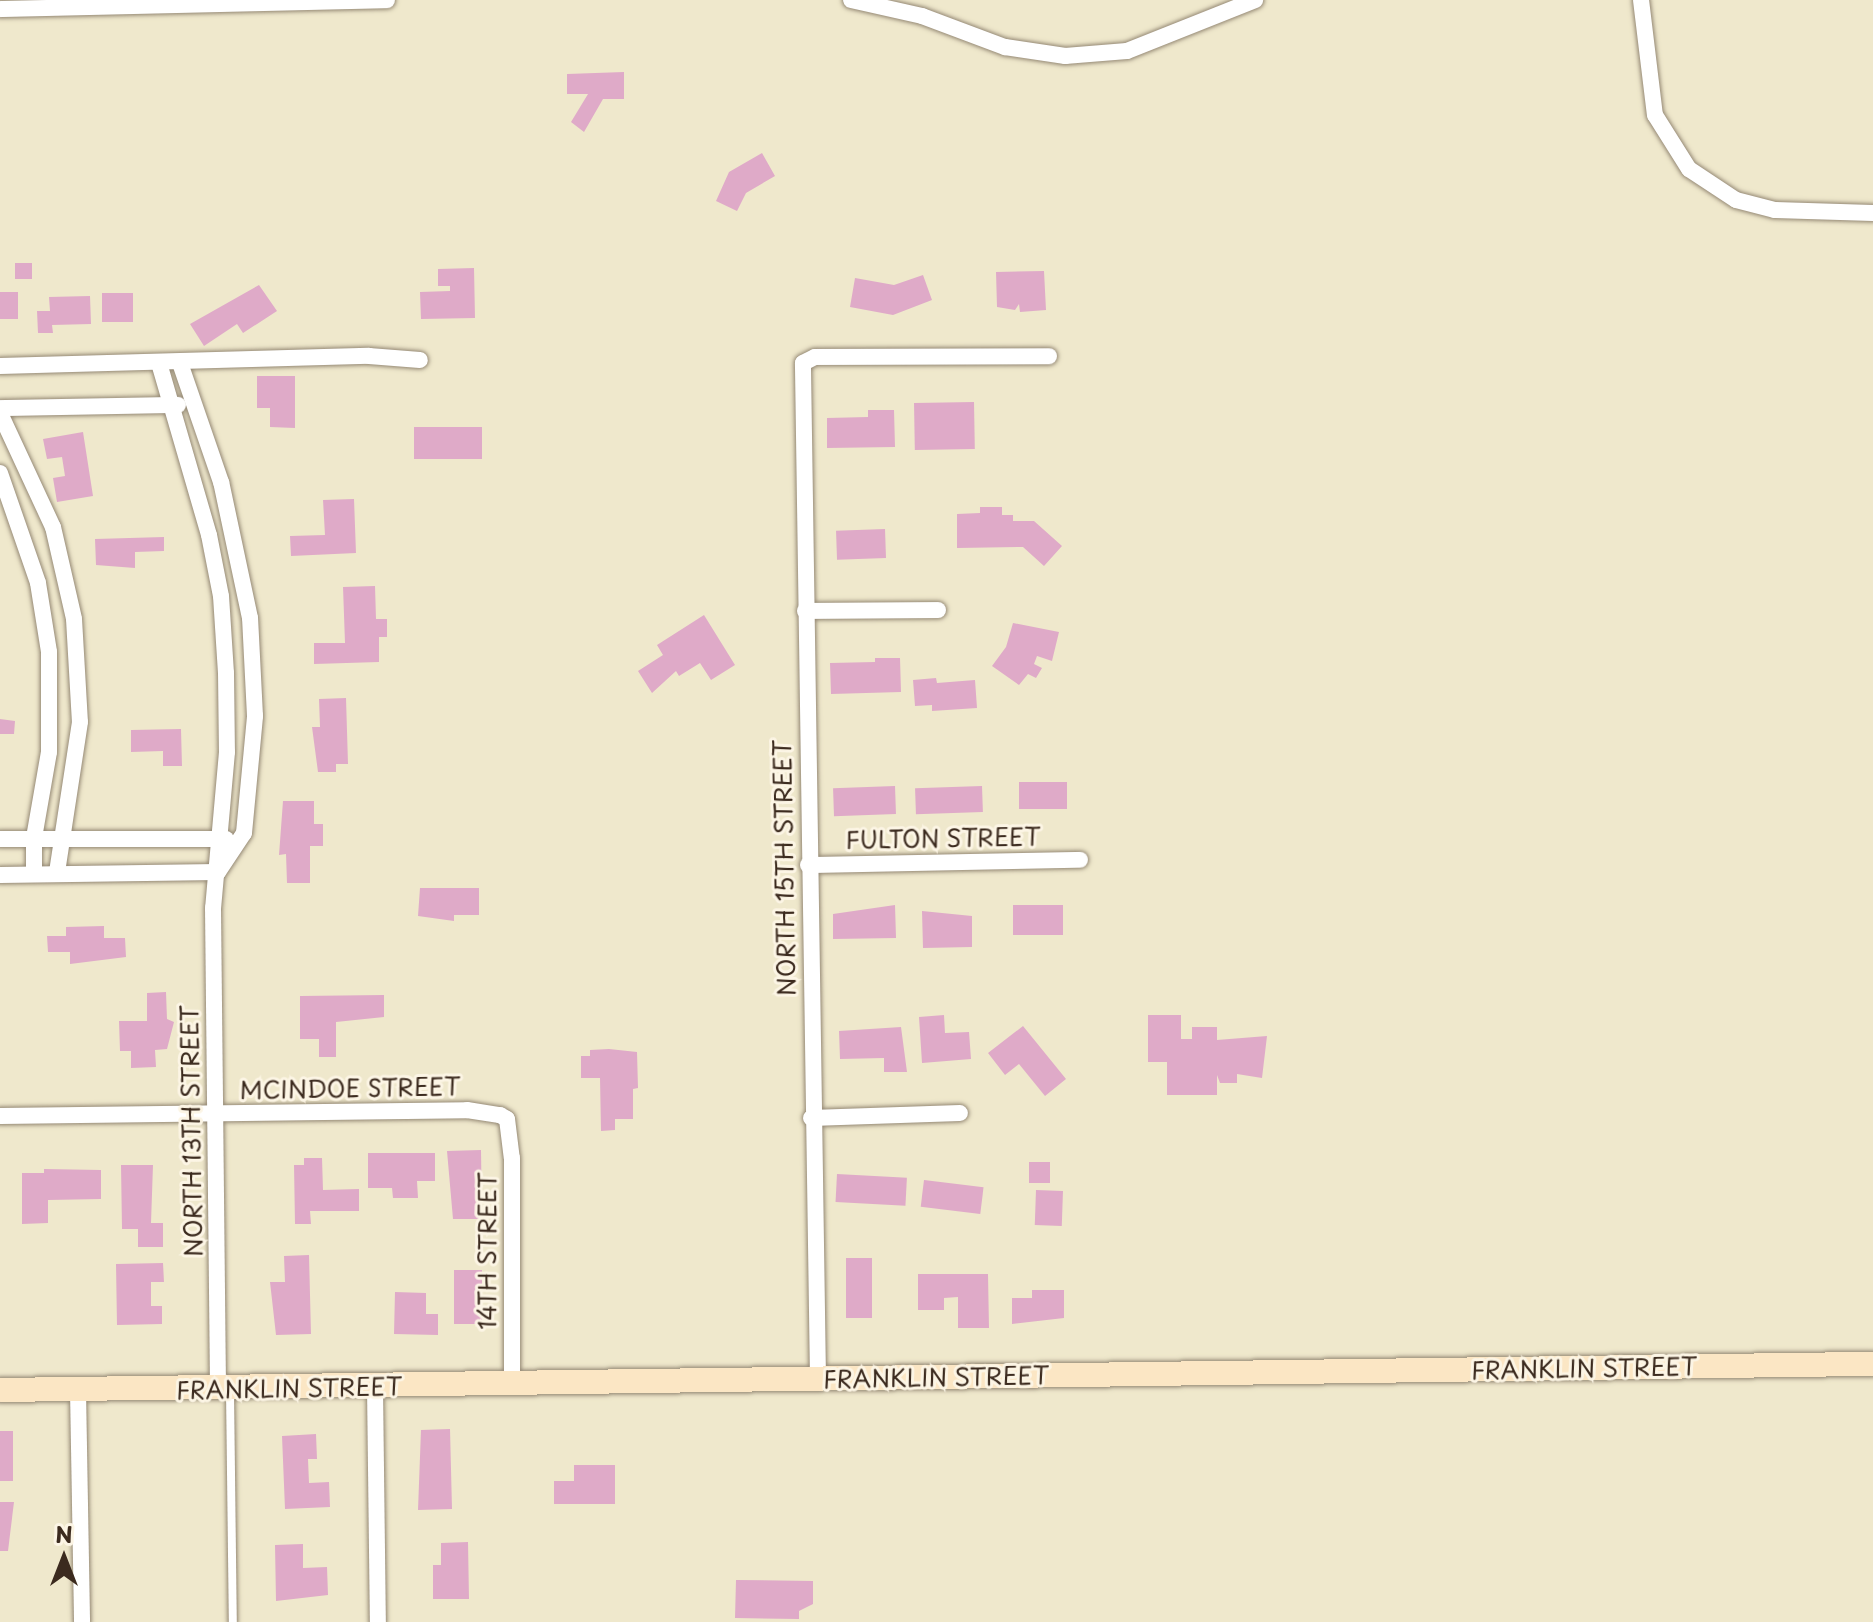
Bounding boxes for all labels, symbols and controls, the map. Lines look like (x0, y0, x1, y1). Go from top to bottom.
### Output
street label: NORTH 15TH STREET (767, 738, 801, 998)
street label: FULTON STREET (843, 822, 1043, 854)
street label: NORTH 13TH STREET (174, 1002, 208, 1260)
street label: MCINDOE STREET (238, 1072, 462, 1104)
street label: 14TH STREET (473, 1170, 501, 1332)
street label: FRANKLIN STREET (1471, 1352, 1697, 1384)
street label: FRANKLIN STREET (823, 1361, 1049, 1393)
street label: FRANKLIN STREET (176, 1372, 402, 1404)
text: N (55, 1517, 73, 1550)
north arrow (24, 1518, 104, 1598)

